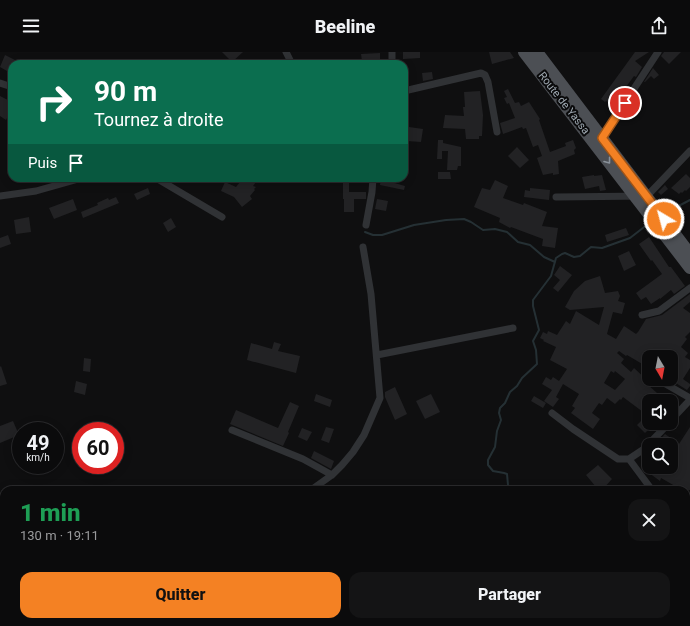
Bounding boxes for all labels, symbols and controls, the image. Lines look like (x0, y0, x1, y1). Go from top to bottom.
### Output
icon: menu (20, 15, 42, 37)
icon: share (648, 15, 670, 37)
text: Beeline (315, 16, 375, 37)
street label: Route de Yassa (536, 69, 592, 137)
text: 90 m (94, 75, 157, 108)
icon: right (28, 76, 80, 128)
pin (608, 86, 642, 120)
icon: arrive (614, 92, 636, 114)
text: Tournez à droite (94, 109, 223, 130)
icon: arrive (65, 152, 87, 174)
text: Puis (28, 154, 57, 172)
one-way arrow (603, 156, 610, 163)
position arrow (643, 198, 685, 240)
north arrow (642, 350, 678, 386)
map controls (642, 350, 678, 474)
button: sound (642, 394, 678, 430)
speed limit sign: 60 (72, 422, 124, 474)
text: 49 (27, 431, 49, 455)
button: search (642, 438, 678, 474)
text: km/h (26, 452, 50, 463)
text: 1 min (20, 499, 81, 527)
button: close (628, 499, 670, 541)
text: 130 m · 19:11 (20, 528, 99, 543)
button: Quitter (20, 572, 341, 618)
button: Partager (349, 572, 670, 618)

